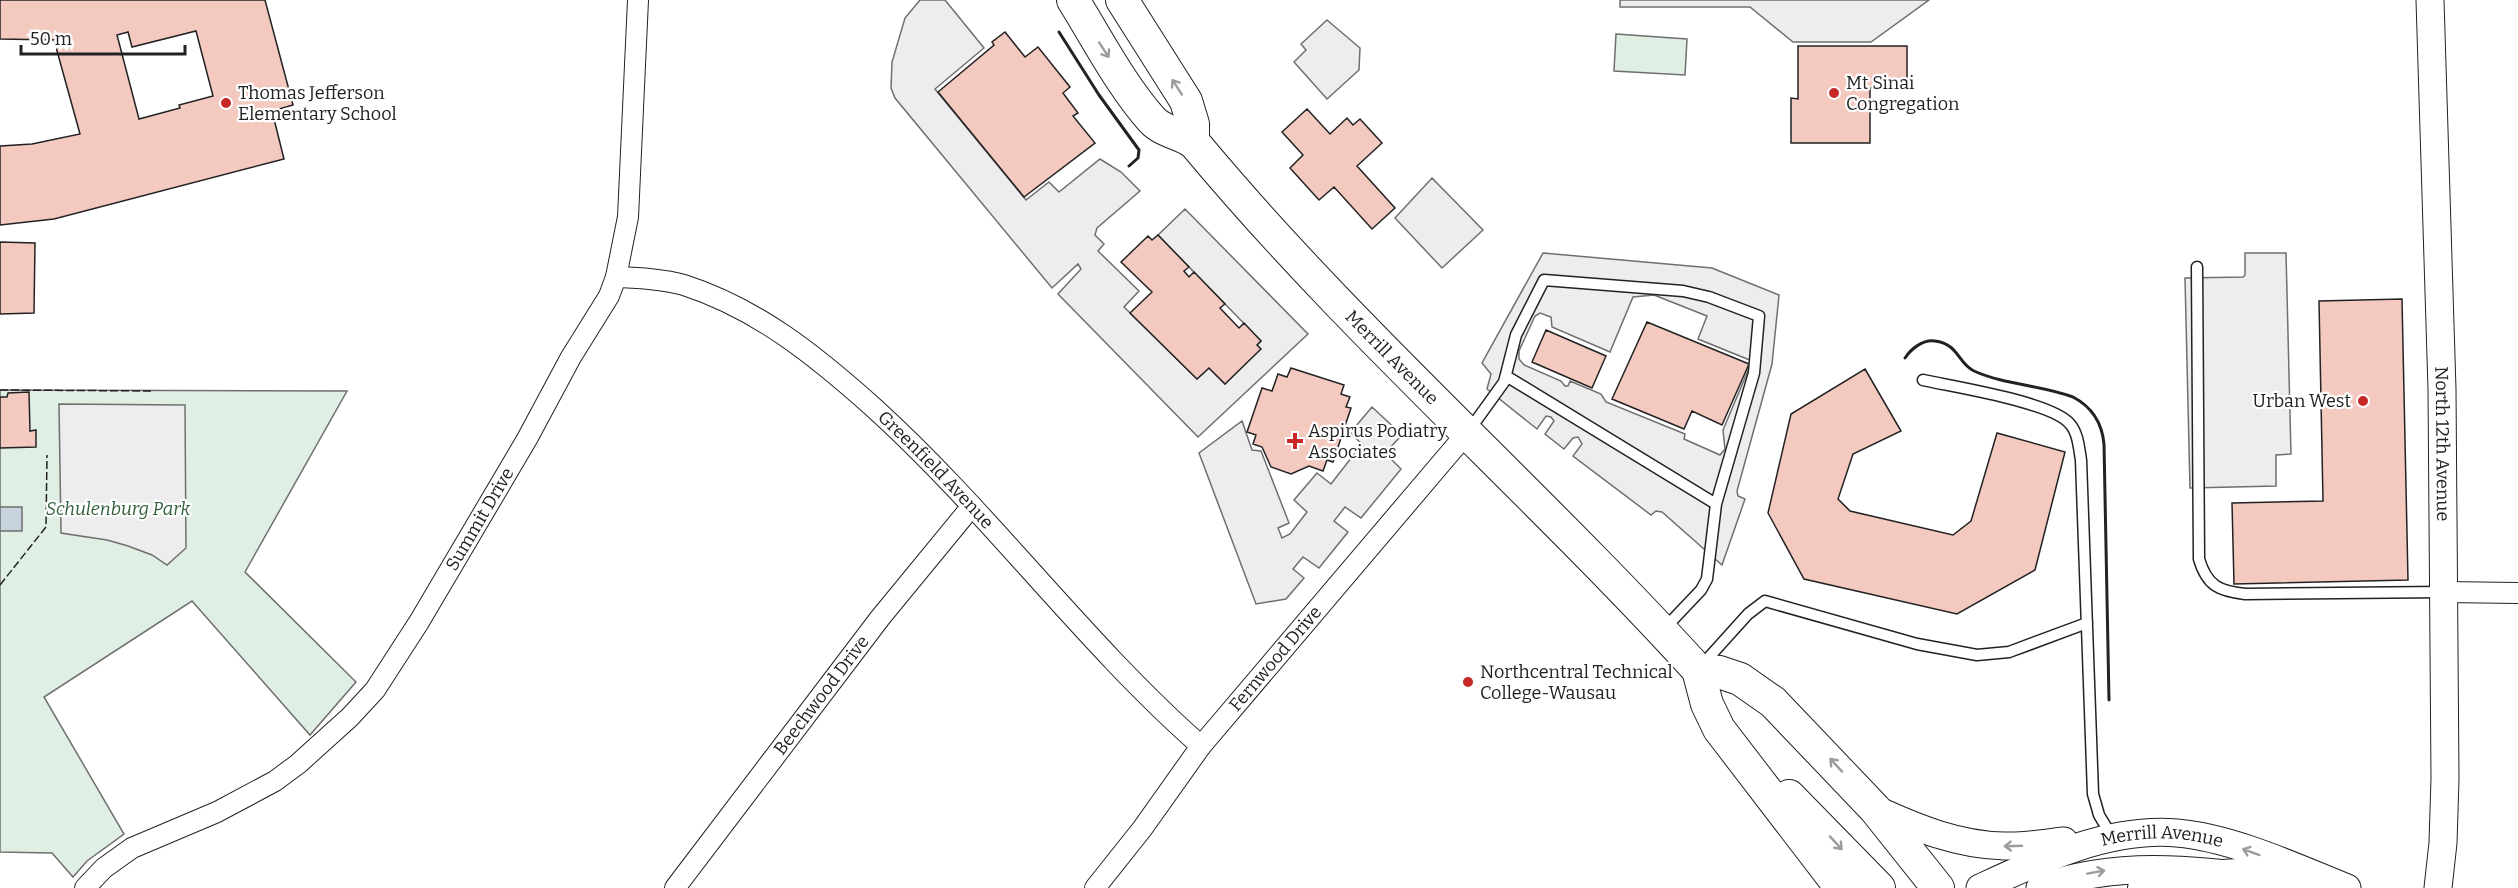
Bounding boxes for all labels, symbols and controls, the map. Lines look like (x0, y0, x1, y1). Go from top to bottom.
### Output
scale bar (21, 18, 184, 56)
text: 50 m (30, 28, 72, 50)
one-way arrow (1098, 41, 1110, 58)
place label: Mt Sinai Congregation (1846, 72, 1960, 115)
one-way arrow (1171, 78, 1184, 95)
place label: Thomas Jefferson Elementary School (238, 82, 397, 125)
marker: Mt Sinai Congregation (1827, 86, 1841, 100)
marker: Thomas Jefferson Elementary School (219, 96, 233, 110)
street label: Merrill Avenue (1341, 306, 1443, 409)
street label: North 12th Avenue (2430, 366, 2454, 521)
place label: Urban West (2253, 390, 2351, 412)
marker: Urban West (2356, 394, 2370, 408)
street label: Greenfield Avenue (873, 406, 998, 533)
place label: Aspirus Podiatry Associates (1308, 420, 1448, 463)
marker: Aspirus Podiatry Associates (1286, 432, 1304, 450)
street label: Summit Drive (441, 464, 519, 575)
park label: Schulenburg Park (46, 498, 190, 520)
street label: Fernwood Drive (1224, 601, 1326, 716)
street label: Beechwood Drive (769, 631, 874, 759)
place label: Northcentral Technical College-Wausau (1480, 661, 1673, 704)
marker: Northcentral Technical College-Wausau (1461, 675, 1475, 689)
one-way arrow (1829, 758, 1843, 773)
street label: Merrill Avenue (2098, 821, 2226, 852)
one-way arrow (1829, 835, 1843, 850)
one-way arrow (2004, 840, 2024, 852)
one-way arrow (2242, 845, 2261, 856)
one-way arrow (2086, 867, 2105, 878)

